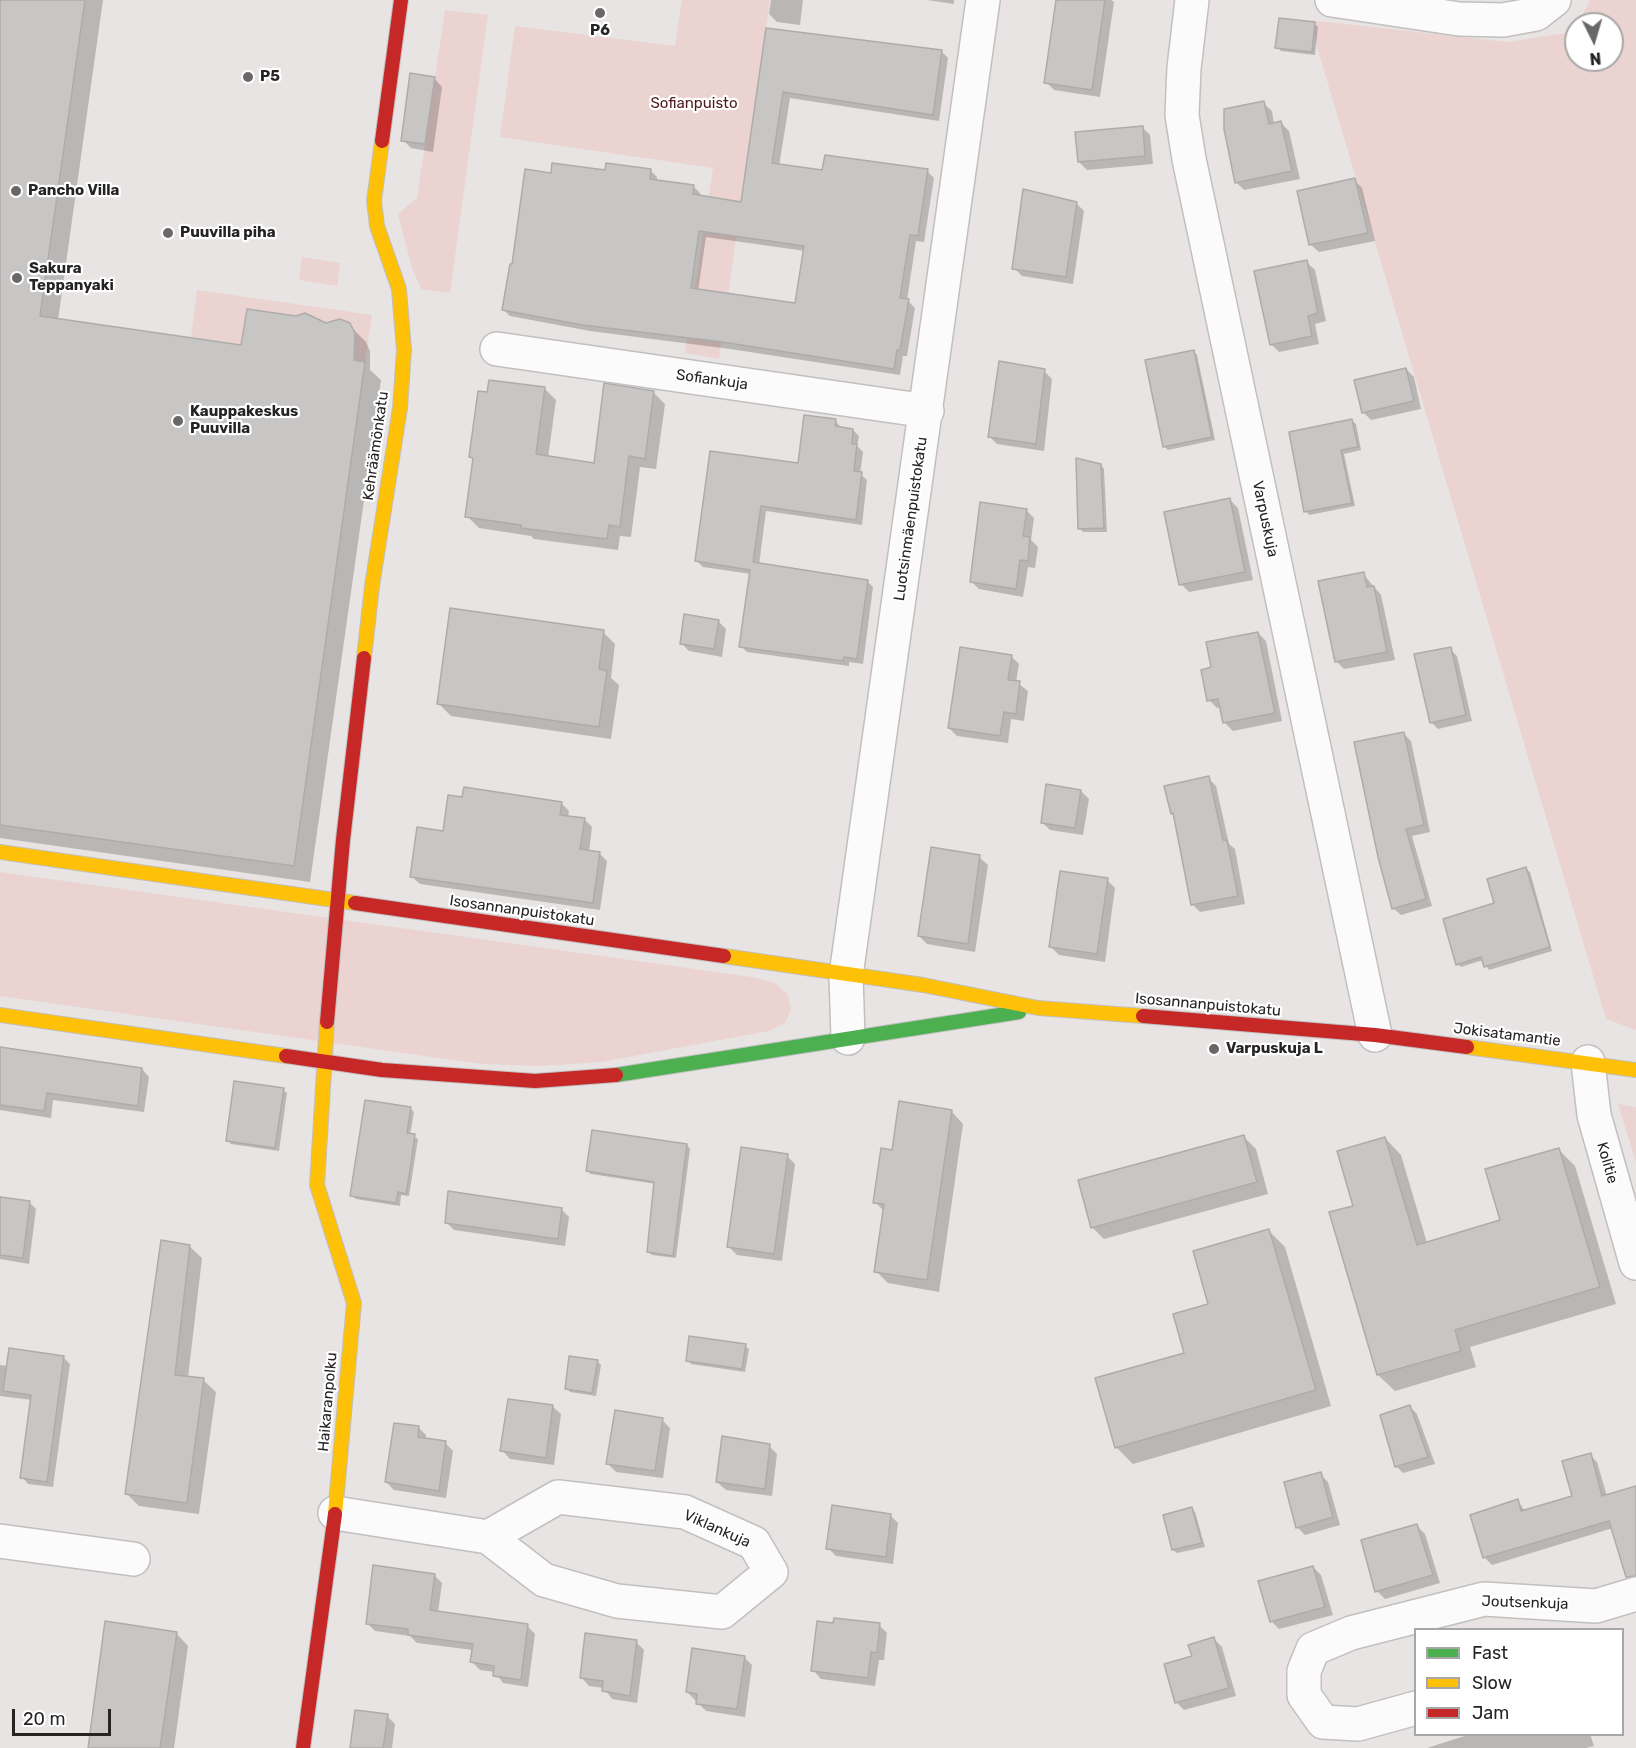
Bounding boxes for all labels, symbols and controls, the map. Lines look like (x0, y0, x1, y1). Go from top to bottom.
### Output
marker: P6 (593, 6, 607, 20)
north arrow (1564, 12, 1624, 72)
place label: P6 (590, 22, 610, 40)
text: N (1589, 48, 1602, 68)
place label: P5 (260, 68, 280, 86)
marker: P5 (241, 70, 255, 84)
park label: Sofianpuisto (650, 95, 738, 113)
place label: Pancho Villa (28, 182, 119, 200)
marker: Pancho Villa (9, 184, 23, 198)
place label: Puuvilla piha (180, 224, 276, 242)
marker: Puuvilla piha (161, 226, 175, 240)
place label: Sakura Teppanyaki (29, 260, 114, 295)
marker: Sakura Teppanyaki (10, 271, 24, 285)
street label: Sofiankuja (675, 366, 749, 394)
street label: Kehräämönkatu (359, 390, 393, 502)
place label: Kauppakeskus Puuvilla (190, 403, 298, 438)
marker: Kauppakeskus Puuvilla (171, 414, 185, 428)
street label: Luotsinmäenpuistokatu (891, 436, 931, 602)
street label: Varpuskuja (1248, 479, 1282, 559)
street label: Isosannanpuistokatu (448, 892, 596, 930)
street label: Isosannanpuistokatu (1134, 990, 1282, 1020)
street label: Jokisatamantie (1452, 1019, 1562, 1051)
place label: Varpuskuja L (1226, 1040, 1323, 1058)
marker: Varpuskuja L (1207, 1042, 1221, 1056)
street label: Kolitie (1593, 1140, 1621, 1186)
street label: Haikaranpolku (315, 1352, 341, 1452)
street label: Viklankuja (681, 1506, 753, 1552)
street label: Joutsenkuja (1481, 1592, 1569, 1614)
legend (1414, 1628, 1624, 1736)
text: Fast (1472, 1642, 1508, 1664)
text: Slow (1472, 1672, 1512, 1694)
scale bar (15, 1697, 114, 1735)
text: Jam (1472, 1702, 1509, 1724)
text: 20 m (23, 1708, 65, 1730)

